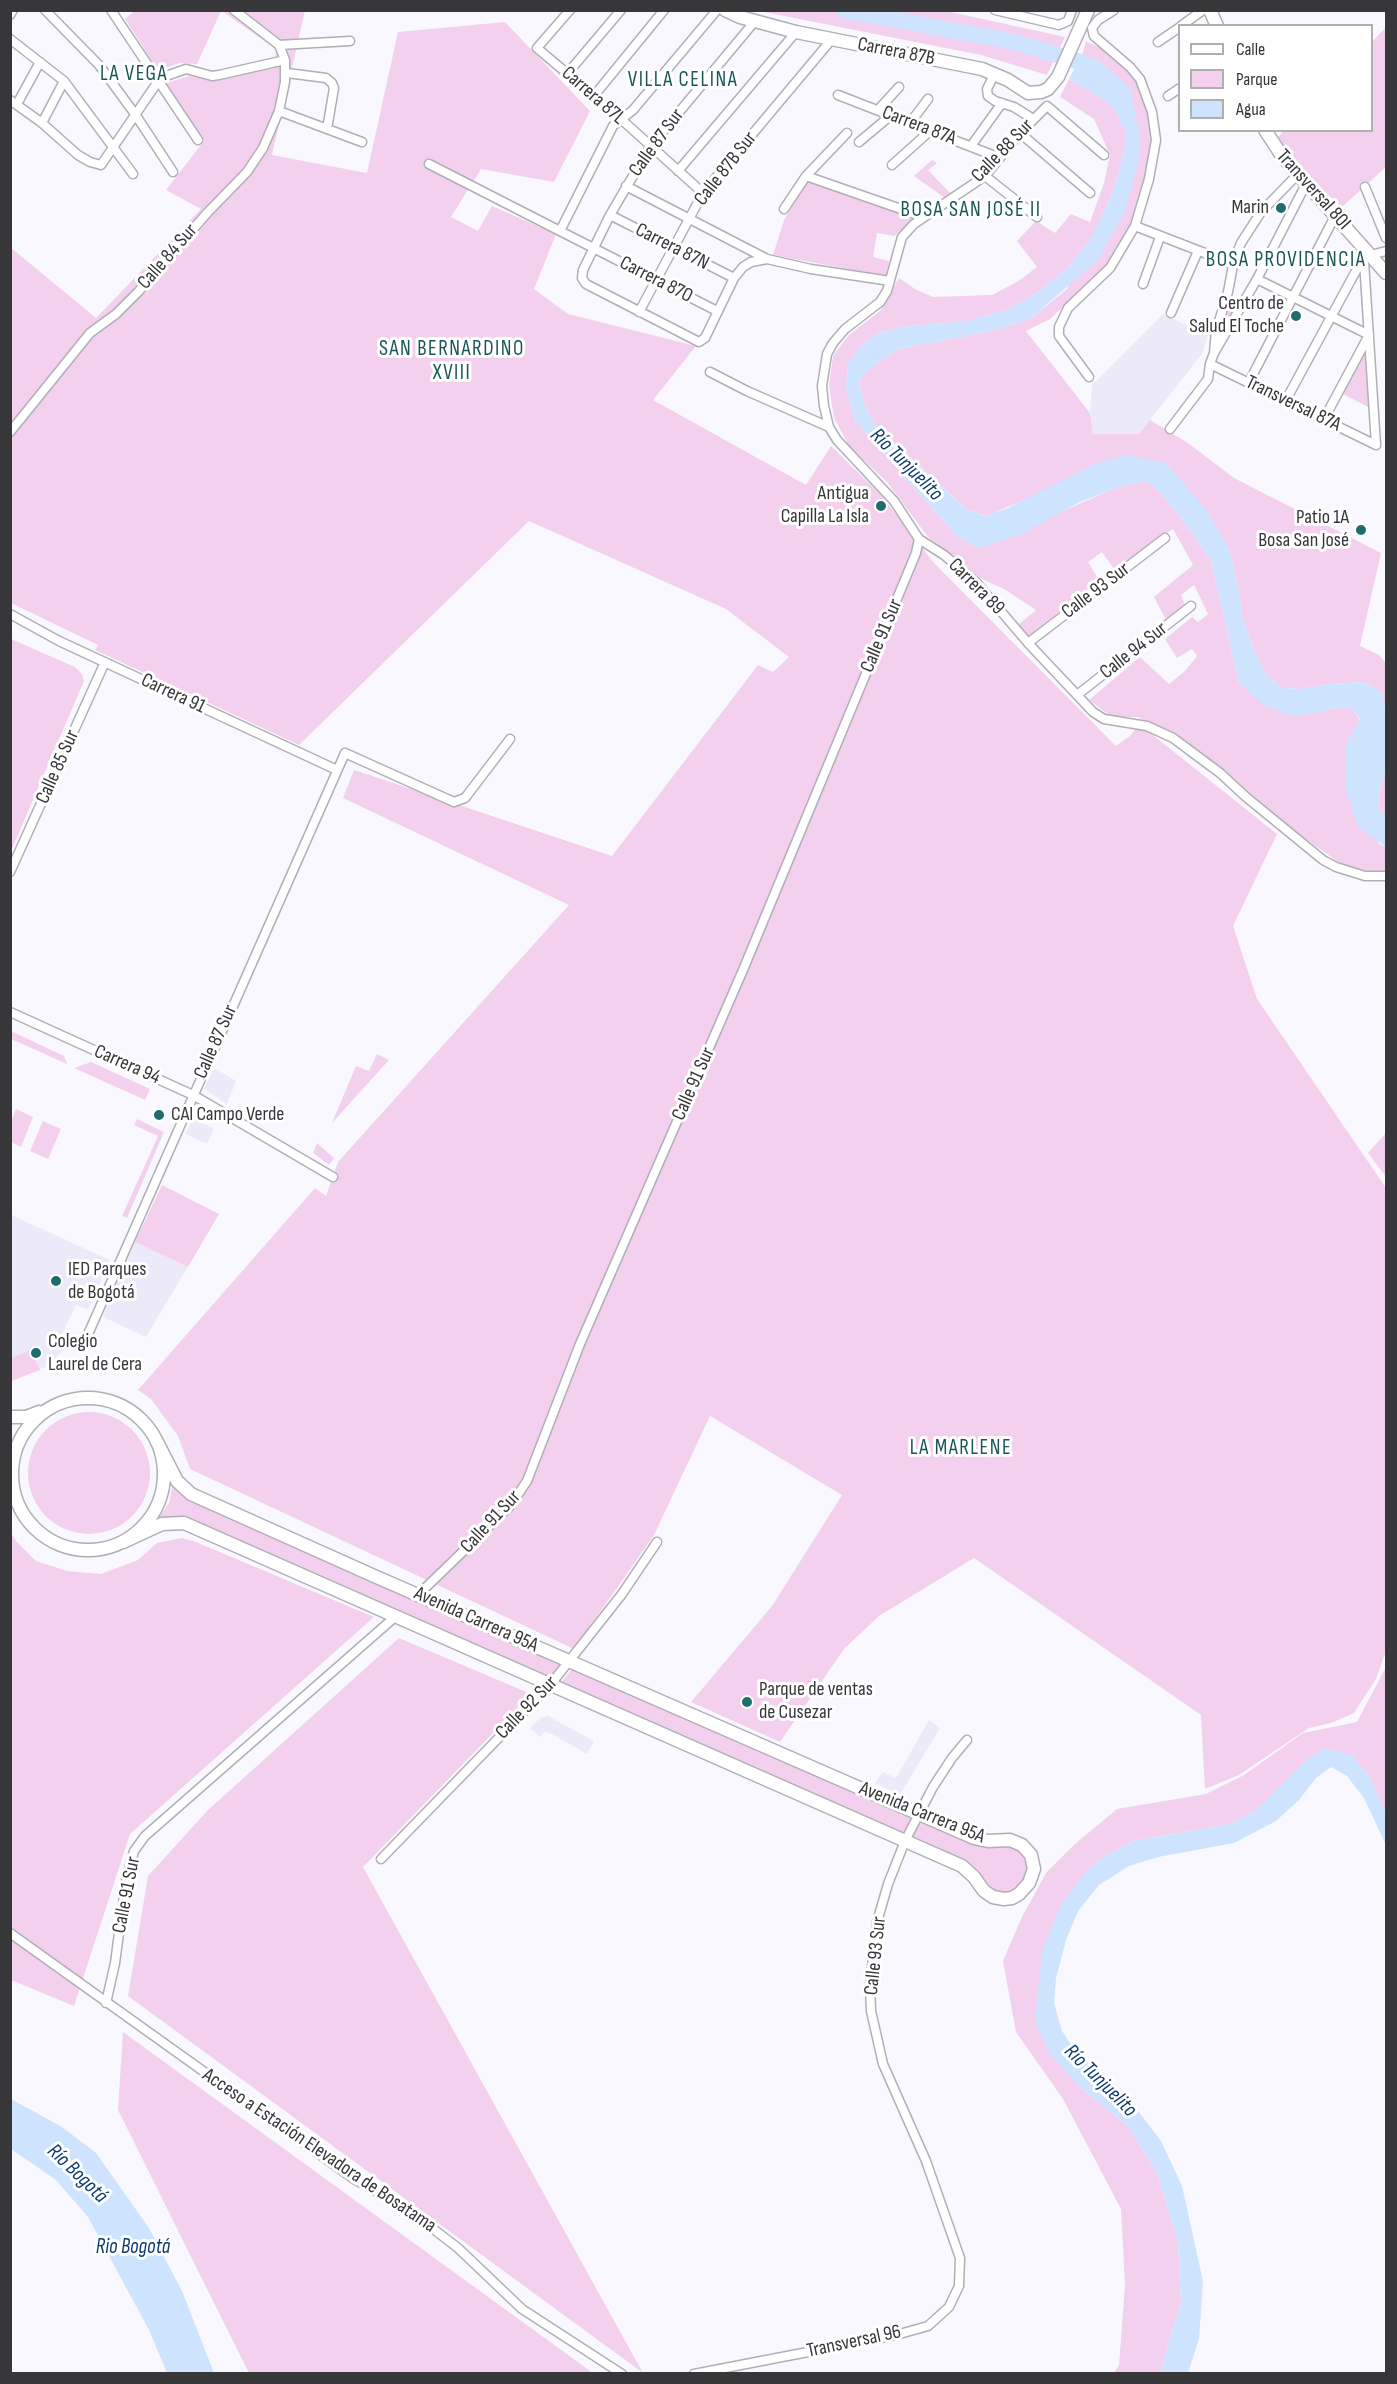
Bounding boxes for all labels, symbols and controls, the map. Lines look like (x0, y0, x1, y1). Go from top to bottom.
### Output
legend (1178, 24, 1373, 132)
street label: Carrera 87B (855, 33, 937, 71)
text: Calle (1236, 39, 1265, 60)
district label: LA VEGA (100, 62, 168, 88)
street label: Carrera 87L (556, 62, 630, 130)
district label: VILLA CELINA (628, 68, 738, 94)
text: Parque (1236, 69, 1277, 90)
text: Agua (1236, 99, 1266, 120)
street label: Carrera 87A (879, 101, 959, 151)
street label: Calle 87 Sur (624, 104, 690, 182)
street label: Calle 88 Sur (967, 114, 1039, 188)
street label: Calle 87B Sur (690, 127, 762, 211)
street label: Transversal 80I (1271, 145, 1355, 235)
place label: Marin (1231, 196, 1269, 220)
district label: BOSA SAN JOSÉ II (901, 198, 1041, 224)
marker: Marin (1274, 201, 1288, 215)
street label: Carrera 87N (631, 218, 713, 276)
street label: Calle 84 Sur (133, 219, 203, 295)
district label: BOSA PROVIDENCIA (1206, 248, 1366, 274)
street label: Carrera 87O (615, 251, 697, 309)
place label: Centro de Salud El Toche (1189, 292, 1284, 339)
marker: Centro de Salud El Toche (1289, 309, 1303, 323)
district label: SAN BERNARDINO XVIII (379, 337, 525, 387)
street label: Transversal 87A (1241, 371, 1345, 437)
water label: Río Tunjuelito (864, 423, 948, 507)
place label: Antigua Capilla La Isla (781, 482, 869, 529)
marker: Antigua Capilla La Isla (874, 499, 888, 513)
place label: Patio 1A Bosa San José (1258, 506, 1349, 553)
marker: Patio 1A Bosa San José (1354, 523, 1368, 537)
street label: Carrera 89 (943, 554, 1009, 620)
street label: Calle 93 Sur (1057, 558, 1135, 624)
street label: Calle 91 Sur (856, 596, 908, 676)
street label: Calle 94 Sur (1096, 617, 1172, 685)
street label: Carrera 91 (137, 669, 209, 719)
street label: Calle 85 Sur (31, 726, 85, 808)
street label: Calle 87 Sur (189, 1001, 243, 1083)
street label: Carrera 94 (90, 1040, 164, 1090)
street label: Calle 91 Sur (667, 1044, 721, 1124)
place label: CAI Campo Verde (171, 1103, 284, 1127)
marker: CAI Campo Verde (152, 1108, 166, 1122)
place label: IED Parques de Bogotá (68, 1258, 146, 1305)
marker: IED Parques de Bogotá (49, 1274, 63, 1288)
place label: Colegio Laurel de Cera (48, 1330, 142, 1377)
marker: Colegio Laurel de Cera (29, 1346, 43, 1360)
district label: LA MARLENE (910, 1436, 1012, 1462)
street label: Calle 91 Sur (456, 1486, 526, 1558)
street label: Avenida Carrera 95A (410, 1582, 542, 1658)
street label: Calle 92 Sur (491, 1671, 563, 1745)
place label: Parque de ventas de Cusezar (759, 1678, 873, 1725)
marker: Parque de ventas de Cusezar (740, 1695, 754, 1709)
street label: Avenida Carrera 95A (856, 1777, 988, 1849)
street label: Calle 91 Sur (108, 1855, 146, 1935)
street label: Calle 93 Sur (860, 1916, 892, 1996)
water label: Río Tunjuelito (1058, 2039, 1142, 2123)
street label: Acceso a Estación Elevadora de Bosatama (198, 2064, 440, 2238)
water label: Río Bogotá (41, 2139, 113, 2209)
water label: Rio Bogotá (96, 2235, 170, 2261)
street label: Transversal 96 (805, 2320, 903, 2364)

